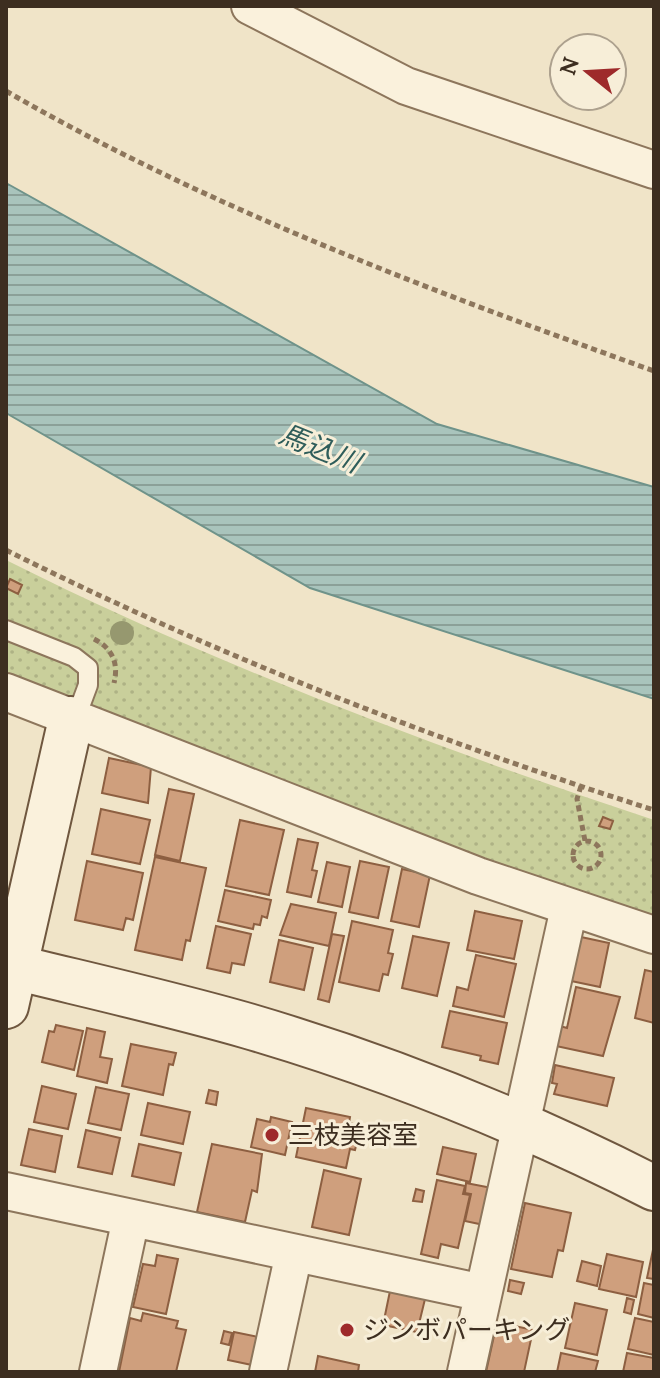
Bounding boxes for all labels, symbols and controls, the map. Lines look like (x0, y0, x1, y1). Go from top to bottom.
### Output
north arrow (548, 32, 628, 112)
text: N (553, 53, 585, 78)
water label: 馬込川 (274, 416, 368, 482)
place label: 三枝美容室 (288, 1118, 418, 1151)
marker: 三枝美容室 (263, 1126, 281, 1144)
place label: ジンボパーキング (363, 1313, 570, 1346)
marker: ジンボパーキング (338, 1321, 356, 1339)

